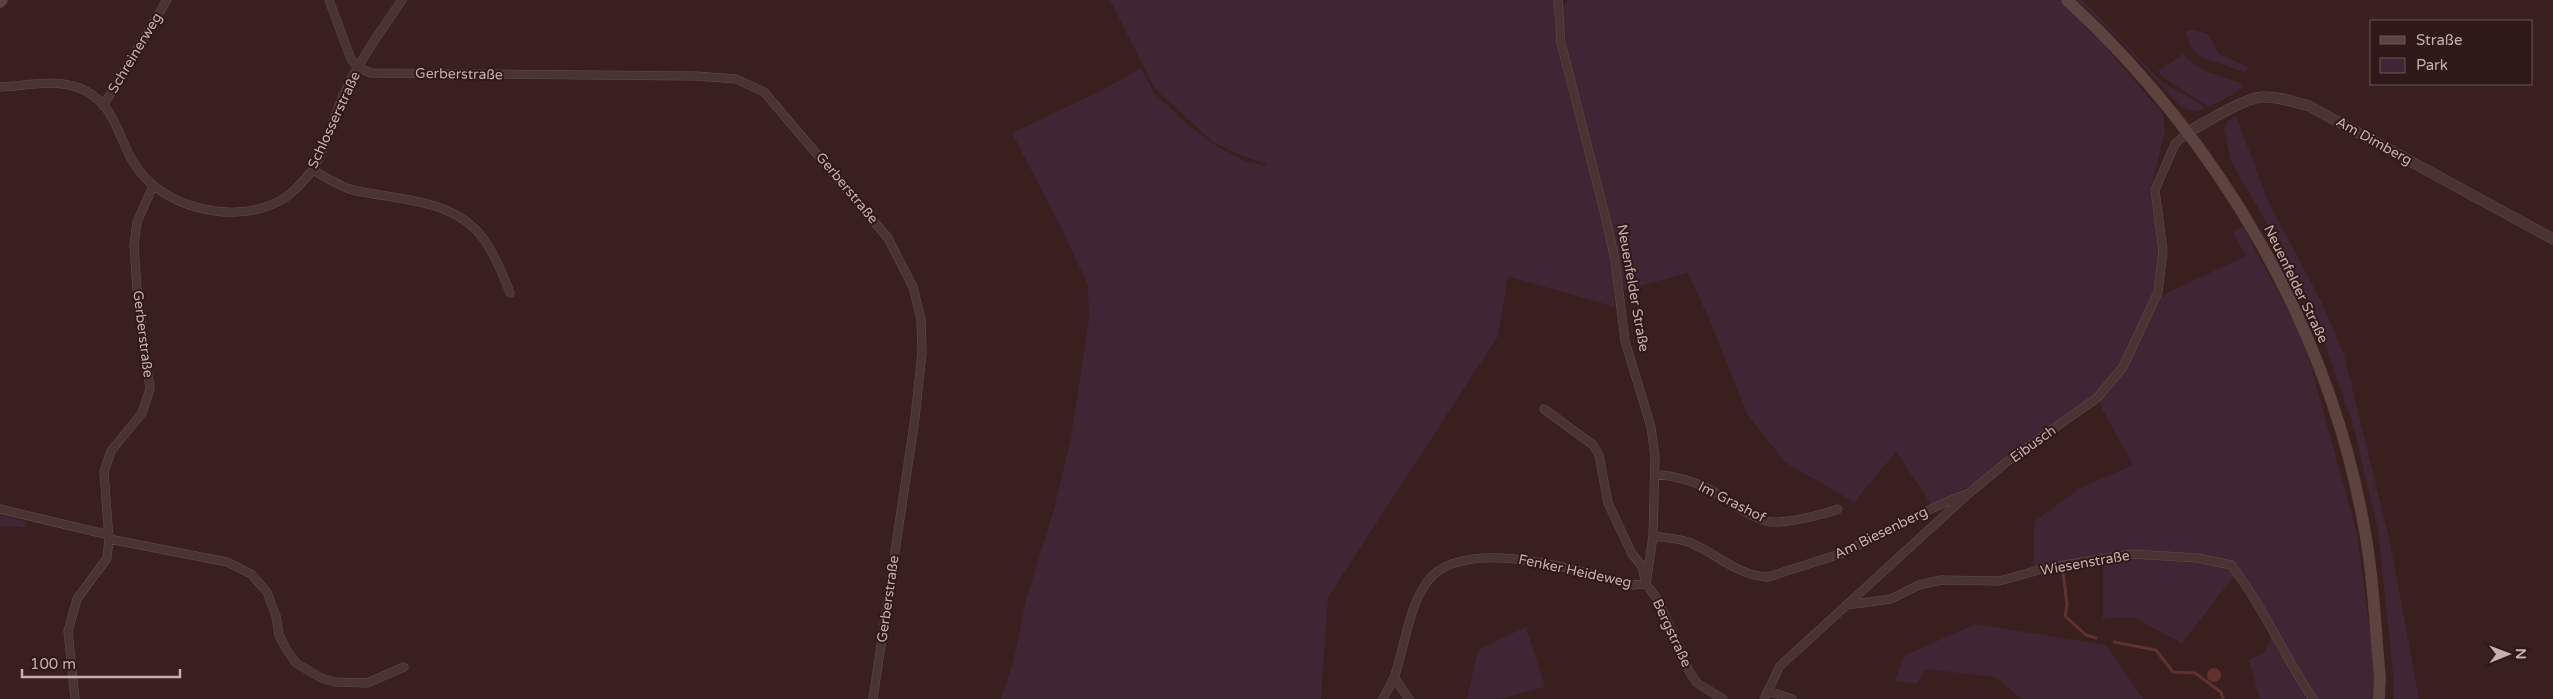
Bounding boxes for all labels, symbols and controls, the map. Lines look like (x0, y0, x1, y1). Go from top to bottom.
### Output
street label: Schreinerweg (104, 10, 166, 96)
legend (2370, 20, 2533, 85)
text: Straße (2416, 31, 2462, 49)
text: Park (2416, 56, 2448, 74)
street label: Gerberstraße (415, 65, 503, 83)
street label: Schlosserstraße (304, 69, 364, 171)
street label: Am Dimberg (2333, 113, 2415, 169)
street label: Gerberstraße (812, 149, 882, 227)
street label: Neuenfelder Straße (2260, 222, 2332, 346)
street label: Neuenfelder Straße (1613, 223, 1653, 353)
street label: Gerberstraße (129, 289, 157, 379)
street label: Eibusch (2007, 422, 2059, 466)
street label: Im Grashof (1696, 478, 1769, 526)
street label: Am Biesenberg (1832, 503, 1930, 563)
street label: Wiesenstraße (2039, 547, 2131, 579)
street label: Fenker Heideweg (1517, 551, 1633, 591)
street label: Gerberstraße (873, 554, 903, 644)
street label: Bergstraße (1649, 596, 1695, 670)
north arrow (2483, 629, 2533, 679)
scale bar (22, 646, 180, 678)
text: N (2512, 648, 2529, 660)
text: 100 m (30, 655, 76, 673)

